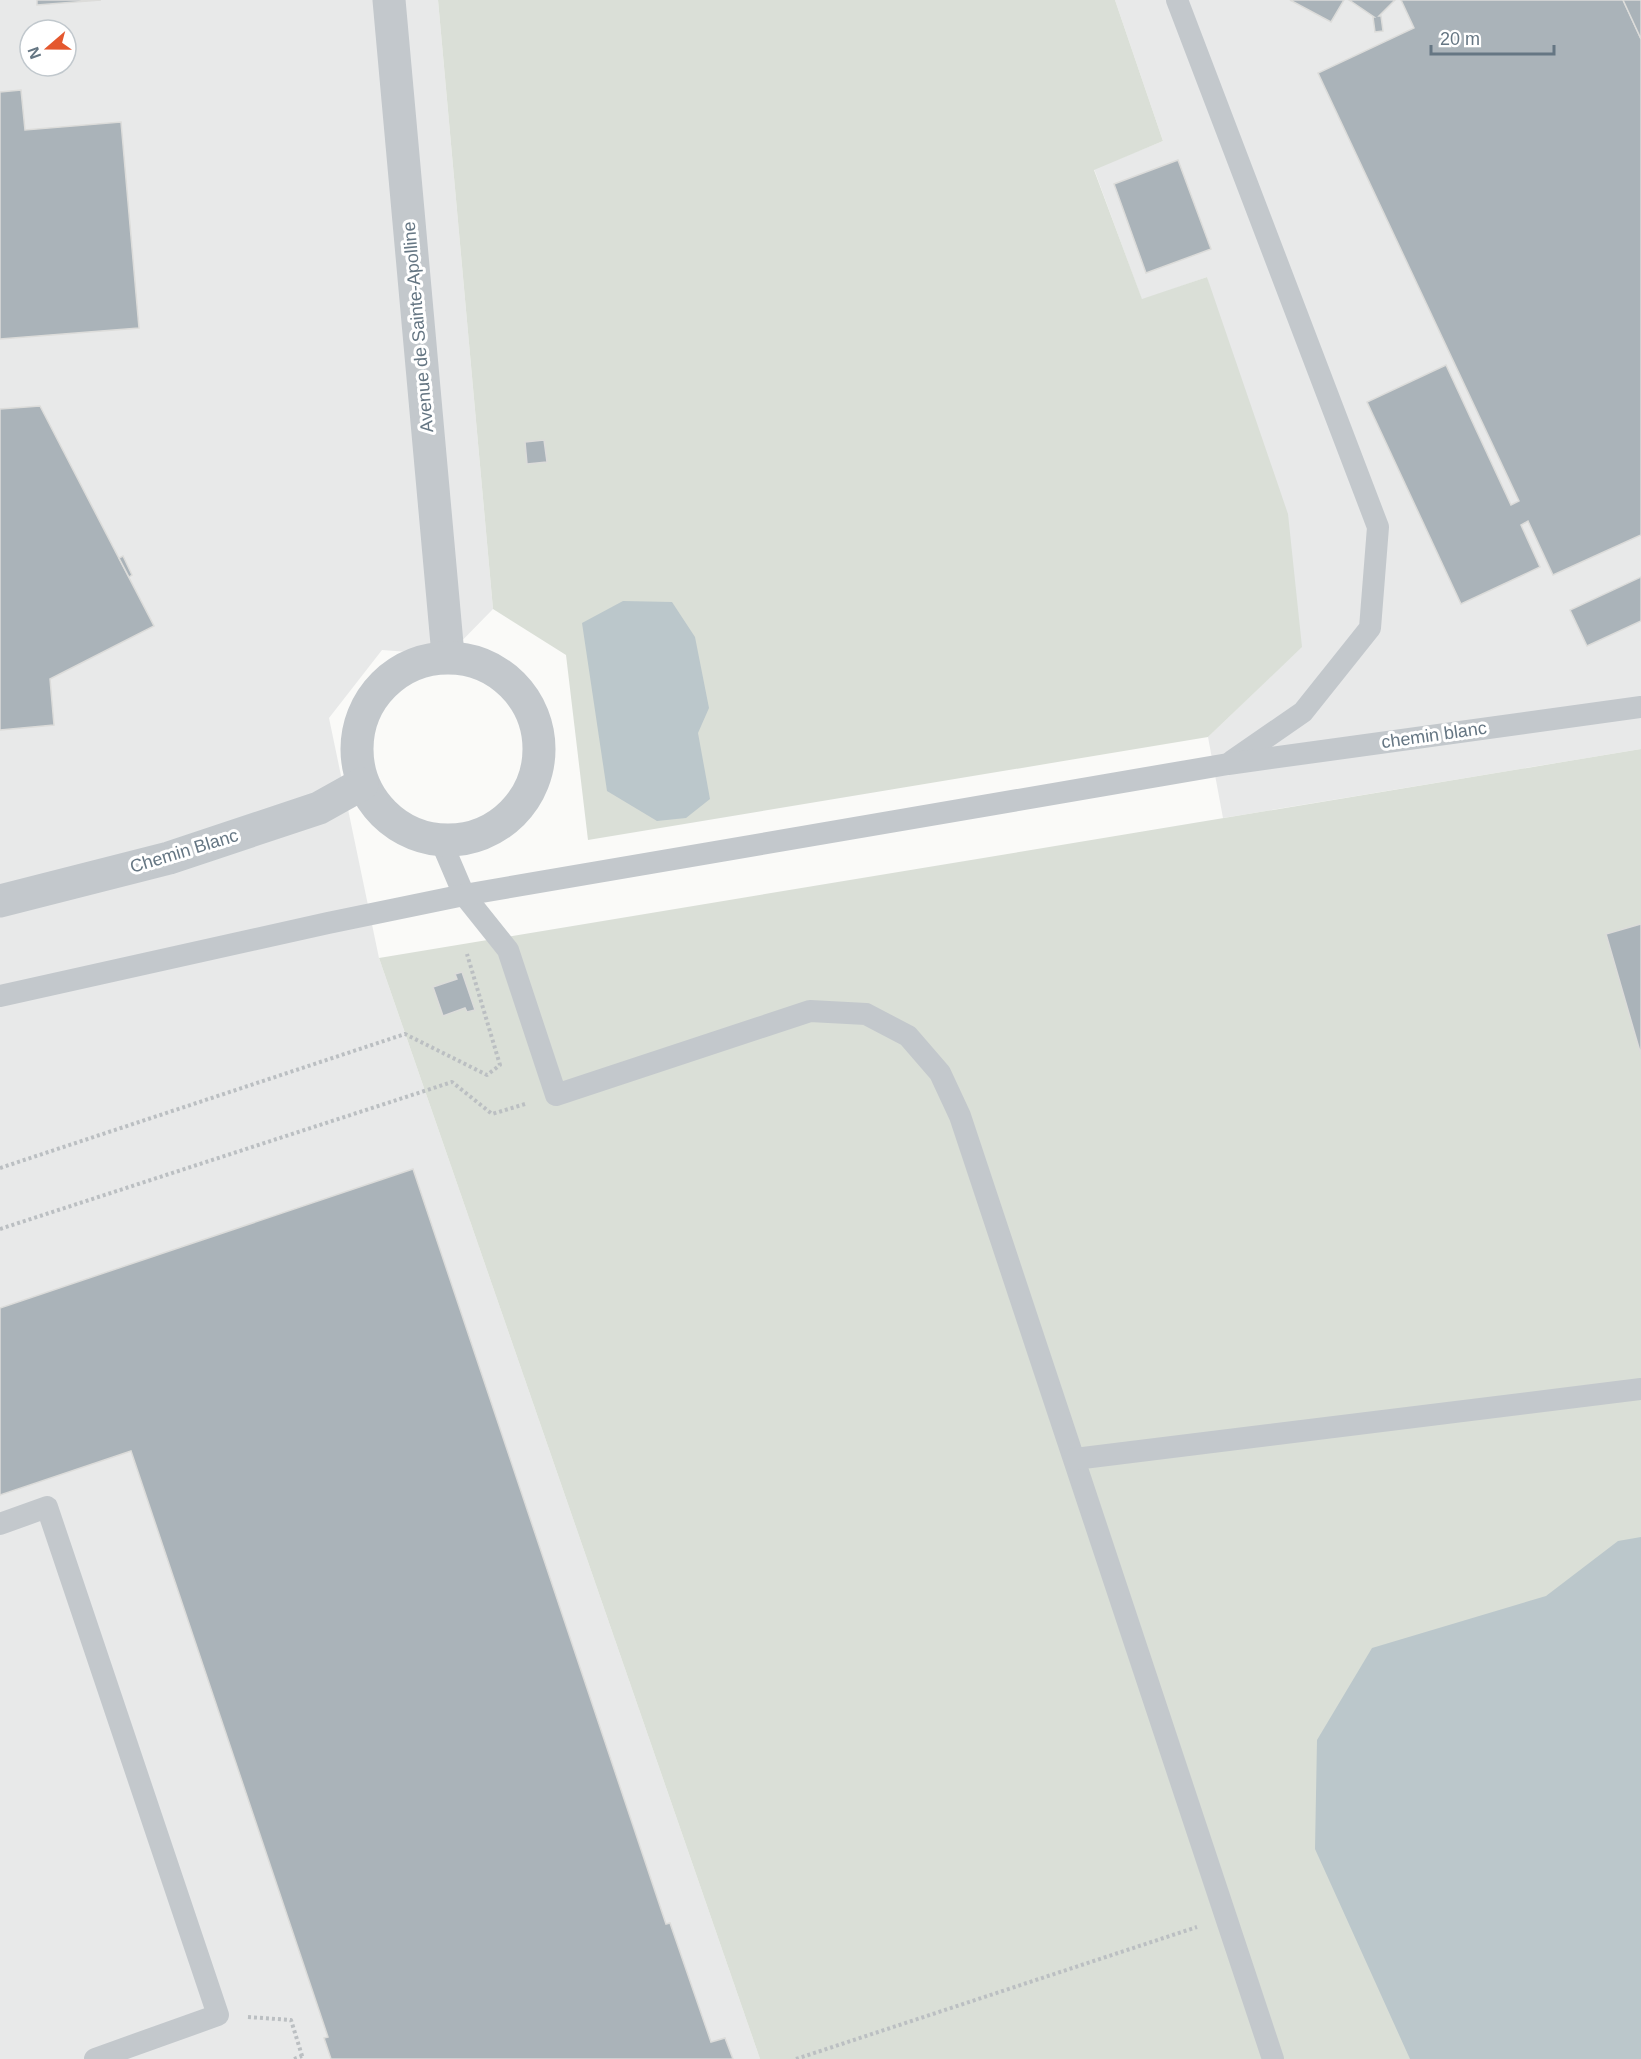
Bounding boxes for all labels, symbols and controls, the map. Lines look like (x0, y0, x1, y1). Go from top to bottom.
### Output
north arrow (18, 18, 78, 78)
scale bar (1431, 18, 1554, 56)
text: 20 m (1440, 29, 1480, 49)
text: N (24, 45, 44, 61)
street label: Avenue de Sainte-Apolline (399, 221, 437, 433)
street label: chemin blanc (1380, 718, 1488, 752)
street label: Chemin Blanc (127, 825, 241, 877)

